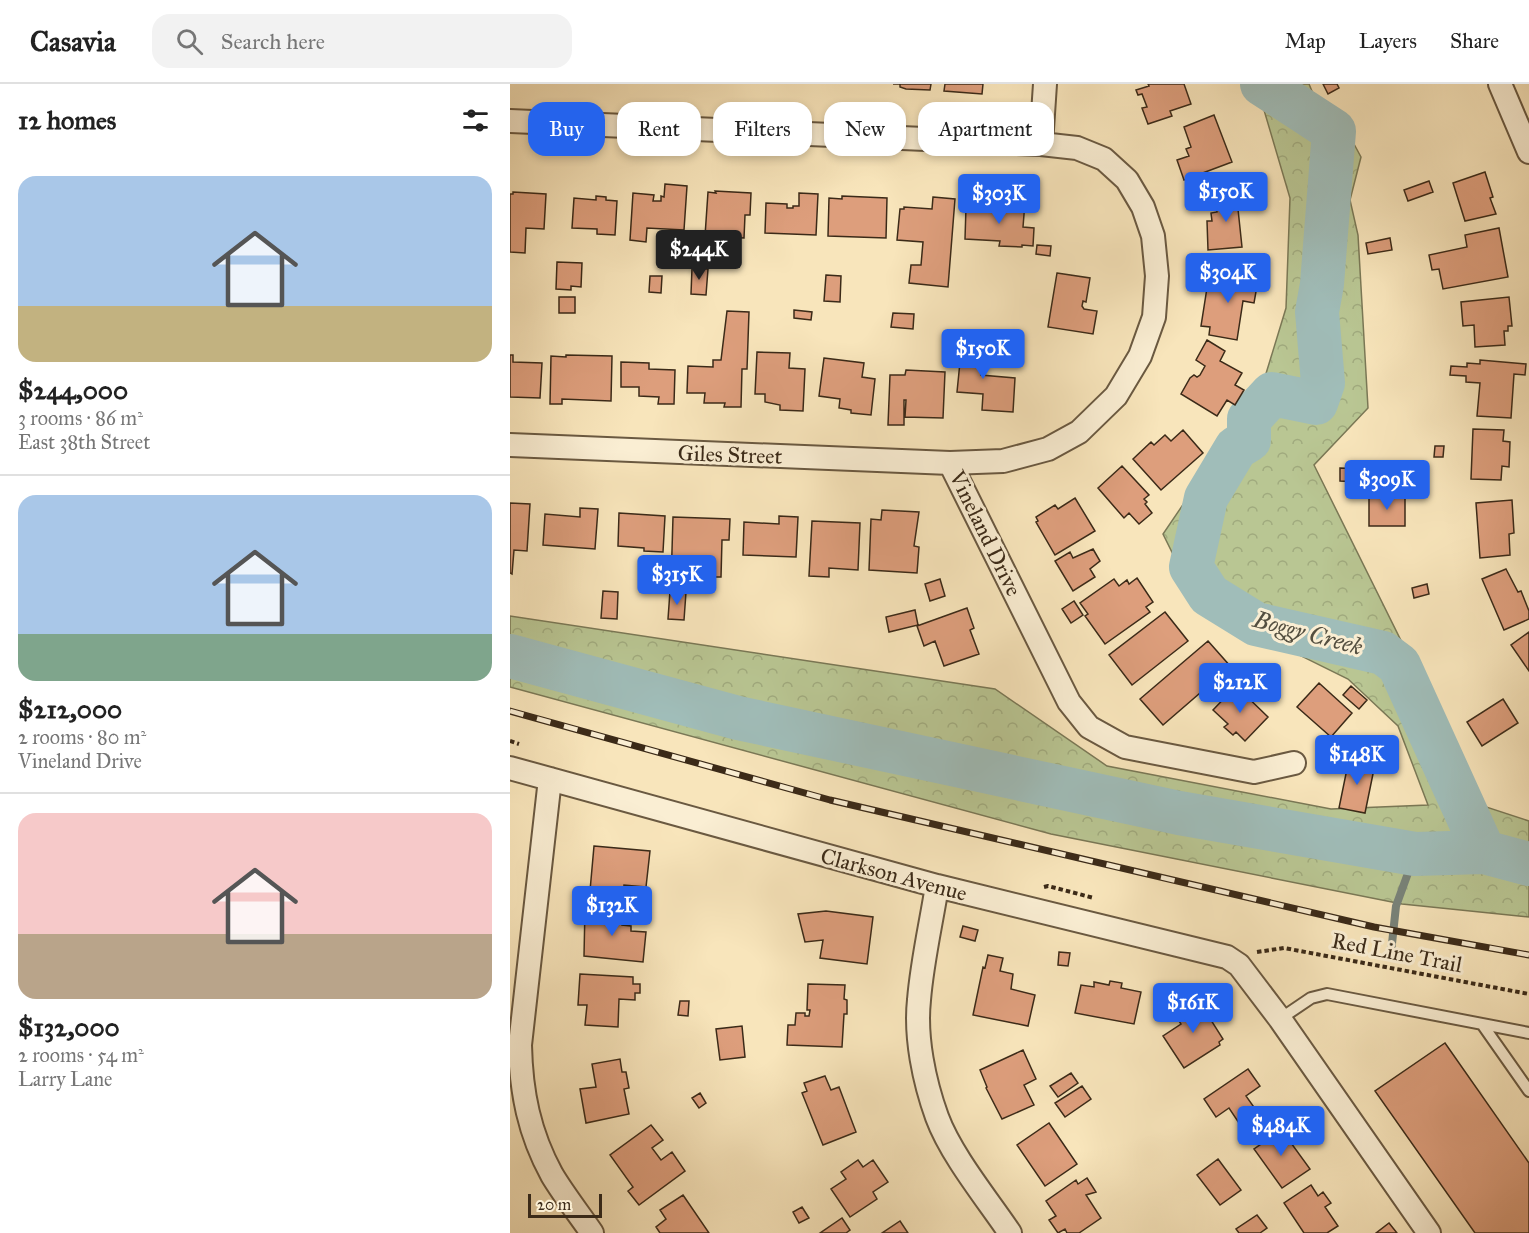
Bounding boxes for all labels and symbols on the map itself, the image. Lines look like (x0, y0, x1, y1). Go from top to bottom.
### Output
pin: $150K (1184, 172, 1268, 223)
pin: $303K (957, 174, 1041, 225)
pin: $244K (657, 230, 741, 281)
pin: $304K (1186, 253, 1270, 304)
pin: $150K (941, 329, 1025, 380)
street label: Giles Street (677, 439, 783, 470)
pin: $309K (1345, 460, 1429, 511)
street label: Vineland Drive (943, 465, 1028, 600)
pin: $315K (635, 555, 719, 606)
water label: Boggy Creek (1249, 604, 1366, 662)
pin: $212K (1198, 663, 1282, 714)
pin: $148K (1315, 735, 1399, 786)
street label: Clarkson Avenue (818, 842, 970, 907)
pin: $132K (570, 886, 654, 937)
street label: Red Line Trail (1329, 927, 1465, 978)
pin: $161K (1151, 983, 1235, 1034)
pin: $484K (1239, 1106, 1323, 1157)
scale bar (528, 1191, 602, 1218)

